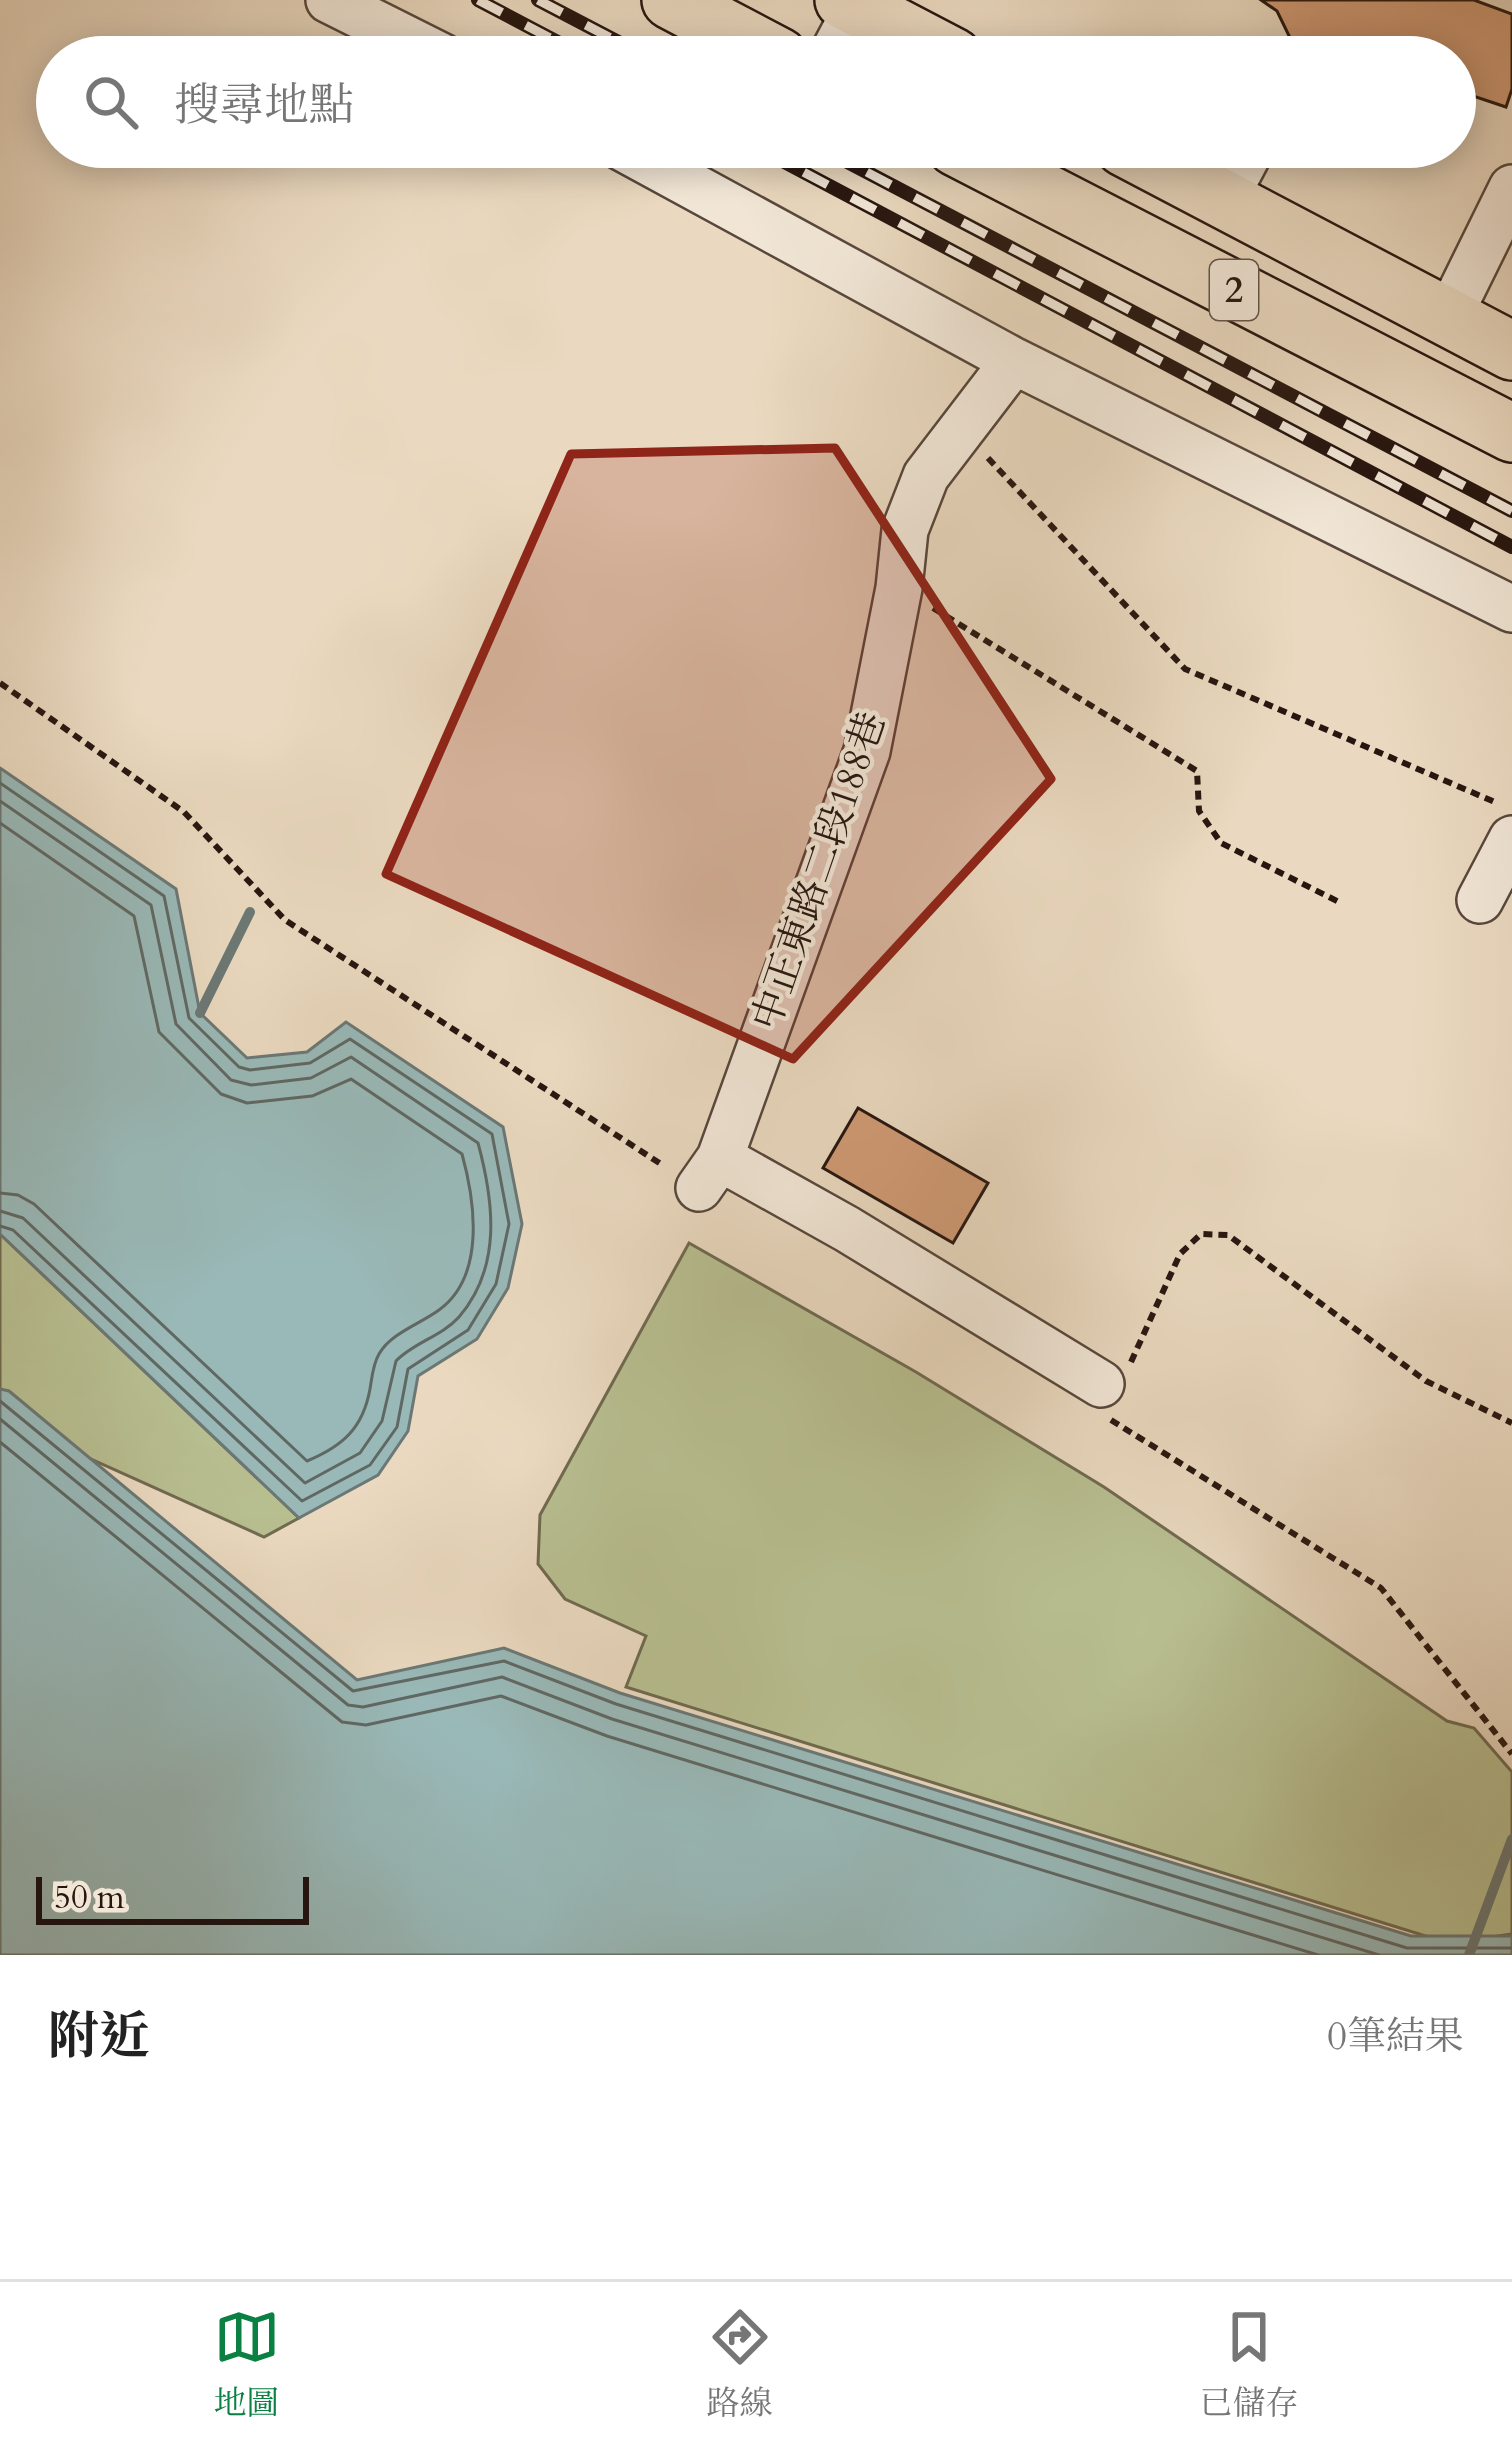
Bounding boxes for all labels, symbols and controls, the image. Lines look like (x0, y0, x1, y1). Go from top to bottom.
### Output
search box (36, 36, 1476, 168)
icon: search (78, 69, 144, 135)
text: 搜尋地點 (174, 75, 354, 136)
road number: 2 (1210, 260, 1258, 320)
street label: 中正東路二段188巷 (740, 705, 898, 1037)
scale bar (36, 1871, 309, 1924)
text: 50 m (54, 1875, 125, 1920)
text: 附近 (48, 2002, 150, 2072)
text: 0筆結果 (1327, 2010, 1464, 2063)
tab: 地圖 (214, 2304, 280, 2426)
tab: 路線 (707, 2304, 773, 2426)
tab: 已儲存 (1200, 2304, 1299, 2426)

